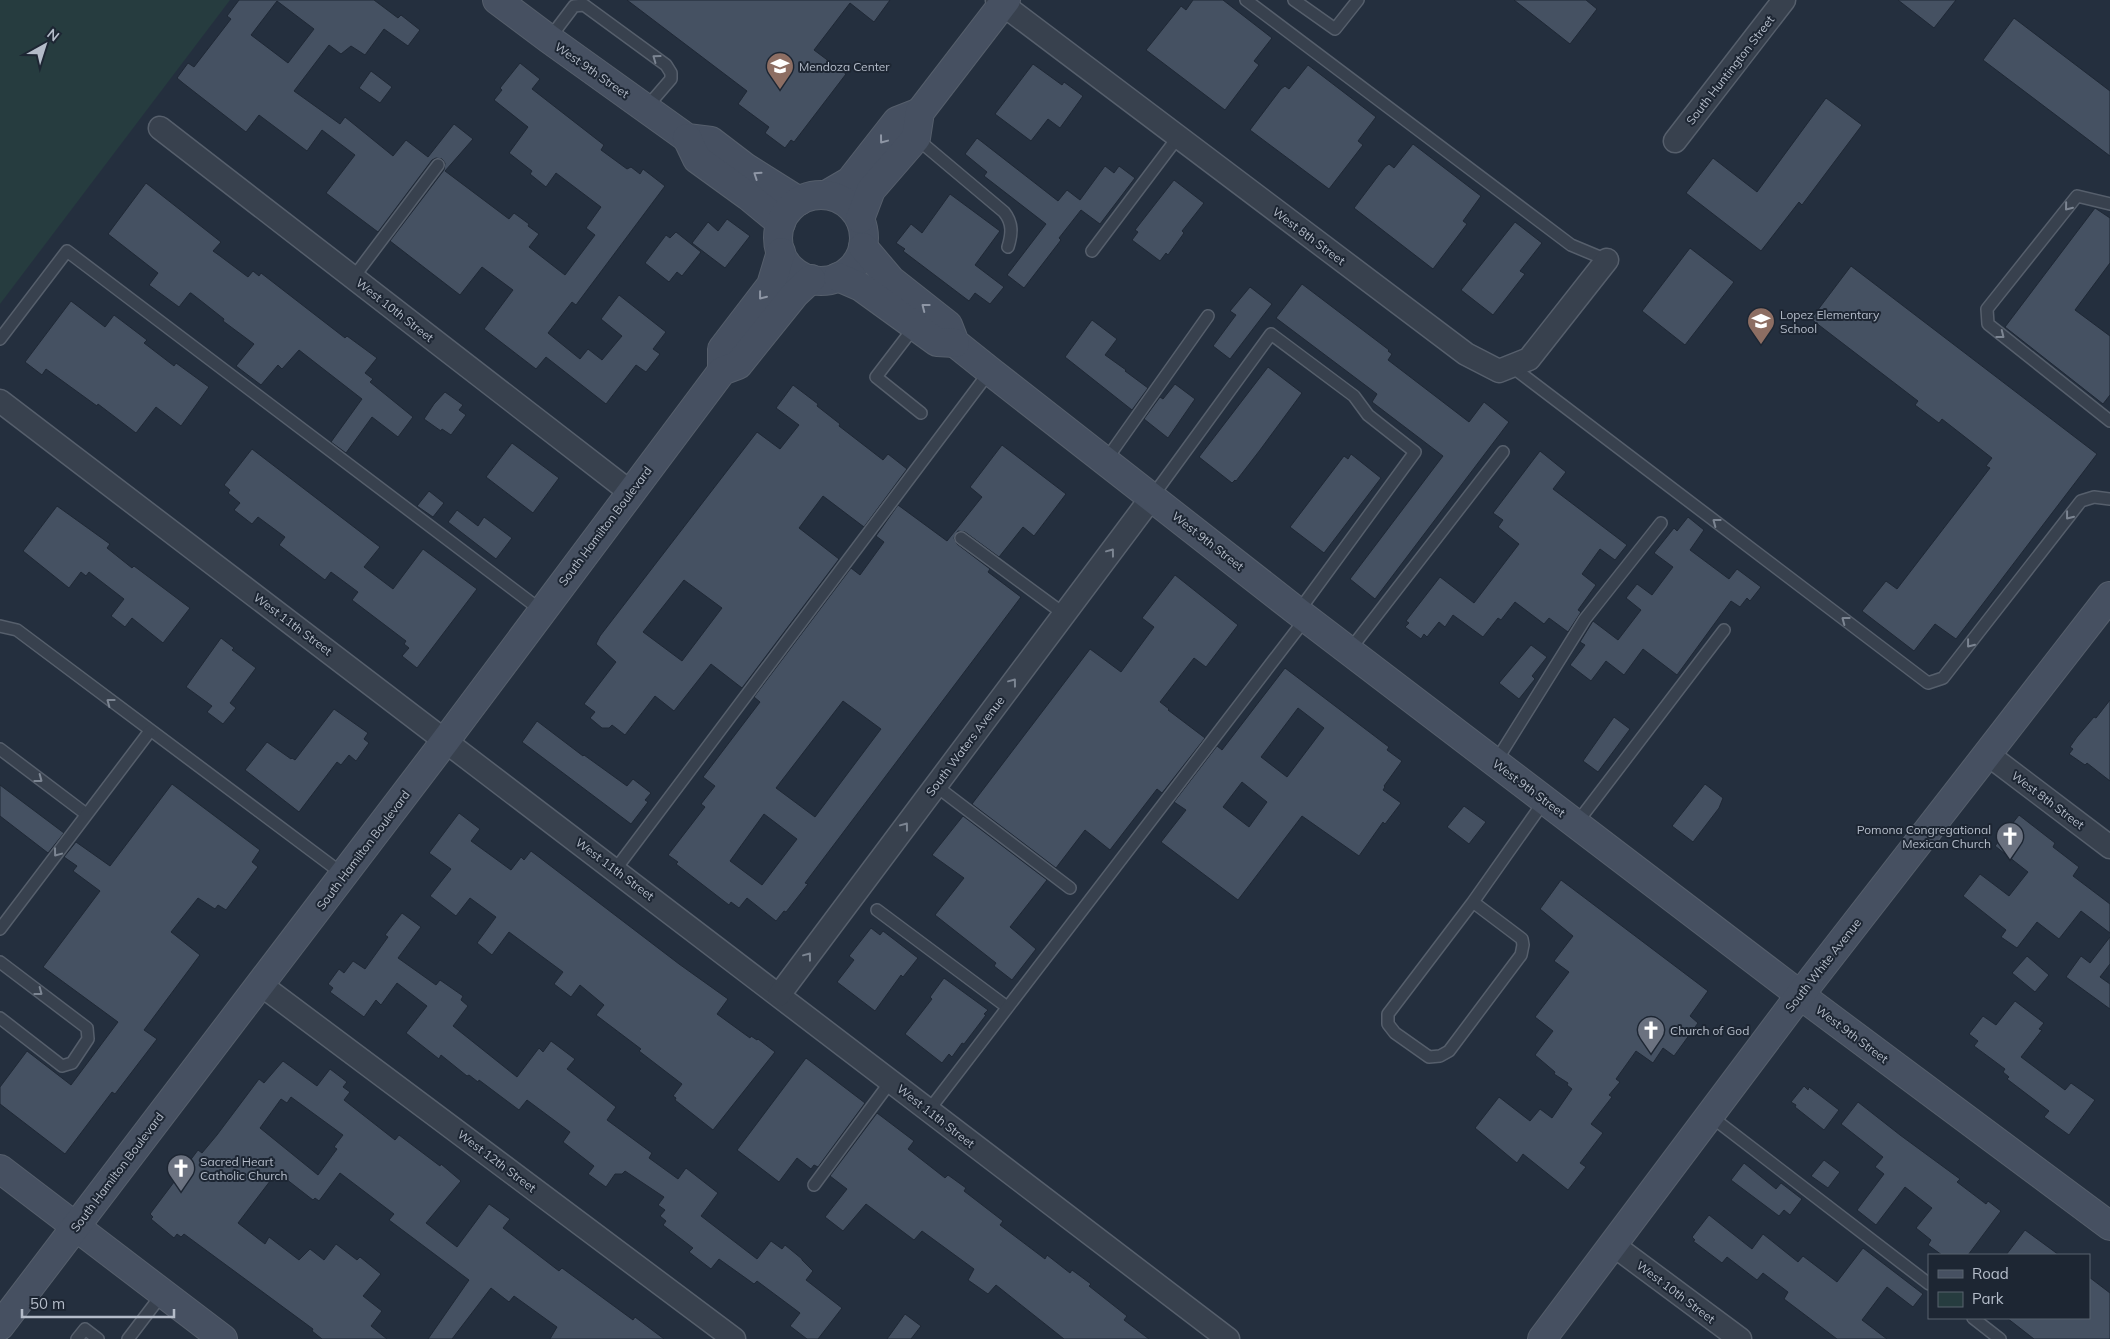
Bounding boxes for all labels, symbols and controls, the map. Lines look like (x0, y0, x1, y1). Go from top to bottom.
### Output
street label: South Huntington Street (1683, 12, 1777, 128)
north arrow (20, 20, 70, 70)
text: N (43, 25, 63, 45)
street label: West 9th Street (552, 39, 632, 101)
school or university icon: Mendoza Center (765, 51, 795, 90)
one-way arrow (653, 54, 662, 64)
place label: Mendoza Center (799, 59, 890, 74)
one-way arrow (880, 134, 888, 143)
one-way arrow (754, 172, 763, 181)
one-way arrow (2064, 202, 2073, 211)
street label: West 8th Street (1270, 204, 1348, 268)
street label: West 10th Street (353, 275, 437, 345)
one-way arrow (759, 290, 768, 300)
one-way arrow (921, 303, 930, 312)
school or university icon: Lopez Elementary School (1746, 306, 1776, 345)
place label: Lopez Elementary School (1780, 307, 1880, 336)
one-way arrow (1996, 329, 2005, 338)
street label: South Hamilton Boulevard (555, 463, 655, 589)
street label: West 9th Street (1169, 508, 1247, 574)
one-way arrow (2067, 510, 2075, 519)
one-way arrow (1712, 519, 1722, 528)
one-way arrow (1105, 548, 1114, 558)
street label: West 11th Street (251, 590, 335, 658)
one-way arrow (1842, 618, 1851, 626)
one-way arrow (1967, 638, 1975, 647)
one-way arrow (1007, 678, 1016, 688)
street label: South Waters Avenue (923, 693, 1007, 799)
one-way arrow (107, 699, 116, 707)
street label: West 9th Street (1490, 756, 1568, 820)
street label: West 8th Street (2009, 768, 2087, 832)
one-way arrow (33, 773, 42, 781)
street label: South Hamilton Boulevard (313, 787, 413, 913)
church icon: Pomona Congregational Mexican Church (1995, 821, 2025, 860)
place label: Pomona Congregational Mexican Church (1857, 822, 1991, 851)
one-way arrow (900, 823, 908, 832)
street label: West 11th Street (573, 835, 657, 903)
one-way arrow (54, 847, 63, 857)
street label: South White Avenue (1782, 915, 1864, 1015)
one-way arrow (802, 952, 811, 962)
one-way arrow (33, 986, 42, 994)
street label: West 9th Street (1813, 1002, 1891, 1066)
church icon: Church of God (1636, 1015, 1666, 1054)
place label: Church of God (1670, 1023, 1749, 1038)
street label: West 11th Street (894, 1081, 978, 1151)
street label: South Hamilton Boulevard (67, 1109, 167, 1235)
street label: West 12th Street (455, 1127, 539, 1195)
church icon: Sacred Heart Catholic Church (166, 1153, 196, 1192)
place label: Sacred Heart Catholic Church (200, 1154, 288, 1183)
legend (1928, 1254, 2090, 1319)
street label: West 10th Street (1634, 1258, 1718, 1326)
text: Road (1972, 1264, 2009, 1283)
scale bar (22, 1286, 175, 1318)
text: Park (1972, 1289, 2004, 1308)
text: 50 m (30, 1294, 65, 1313)

